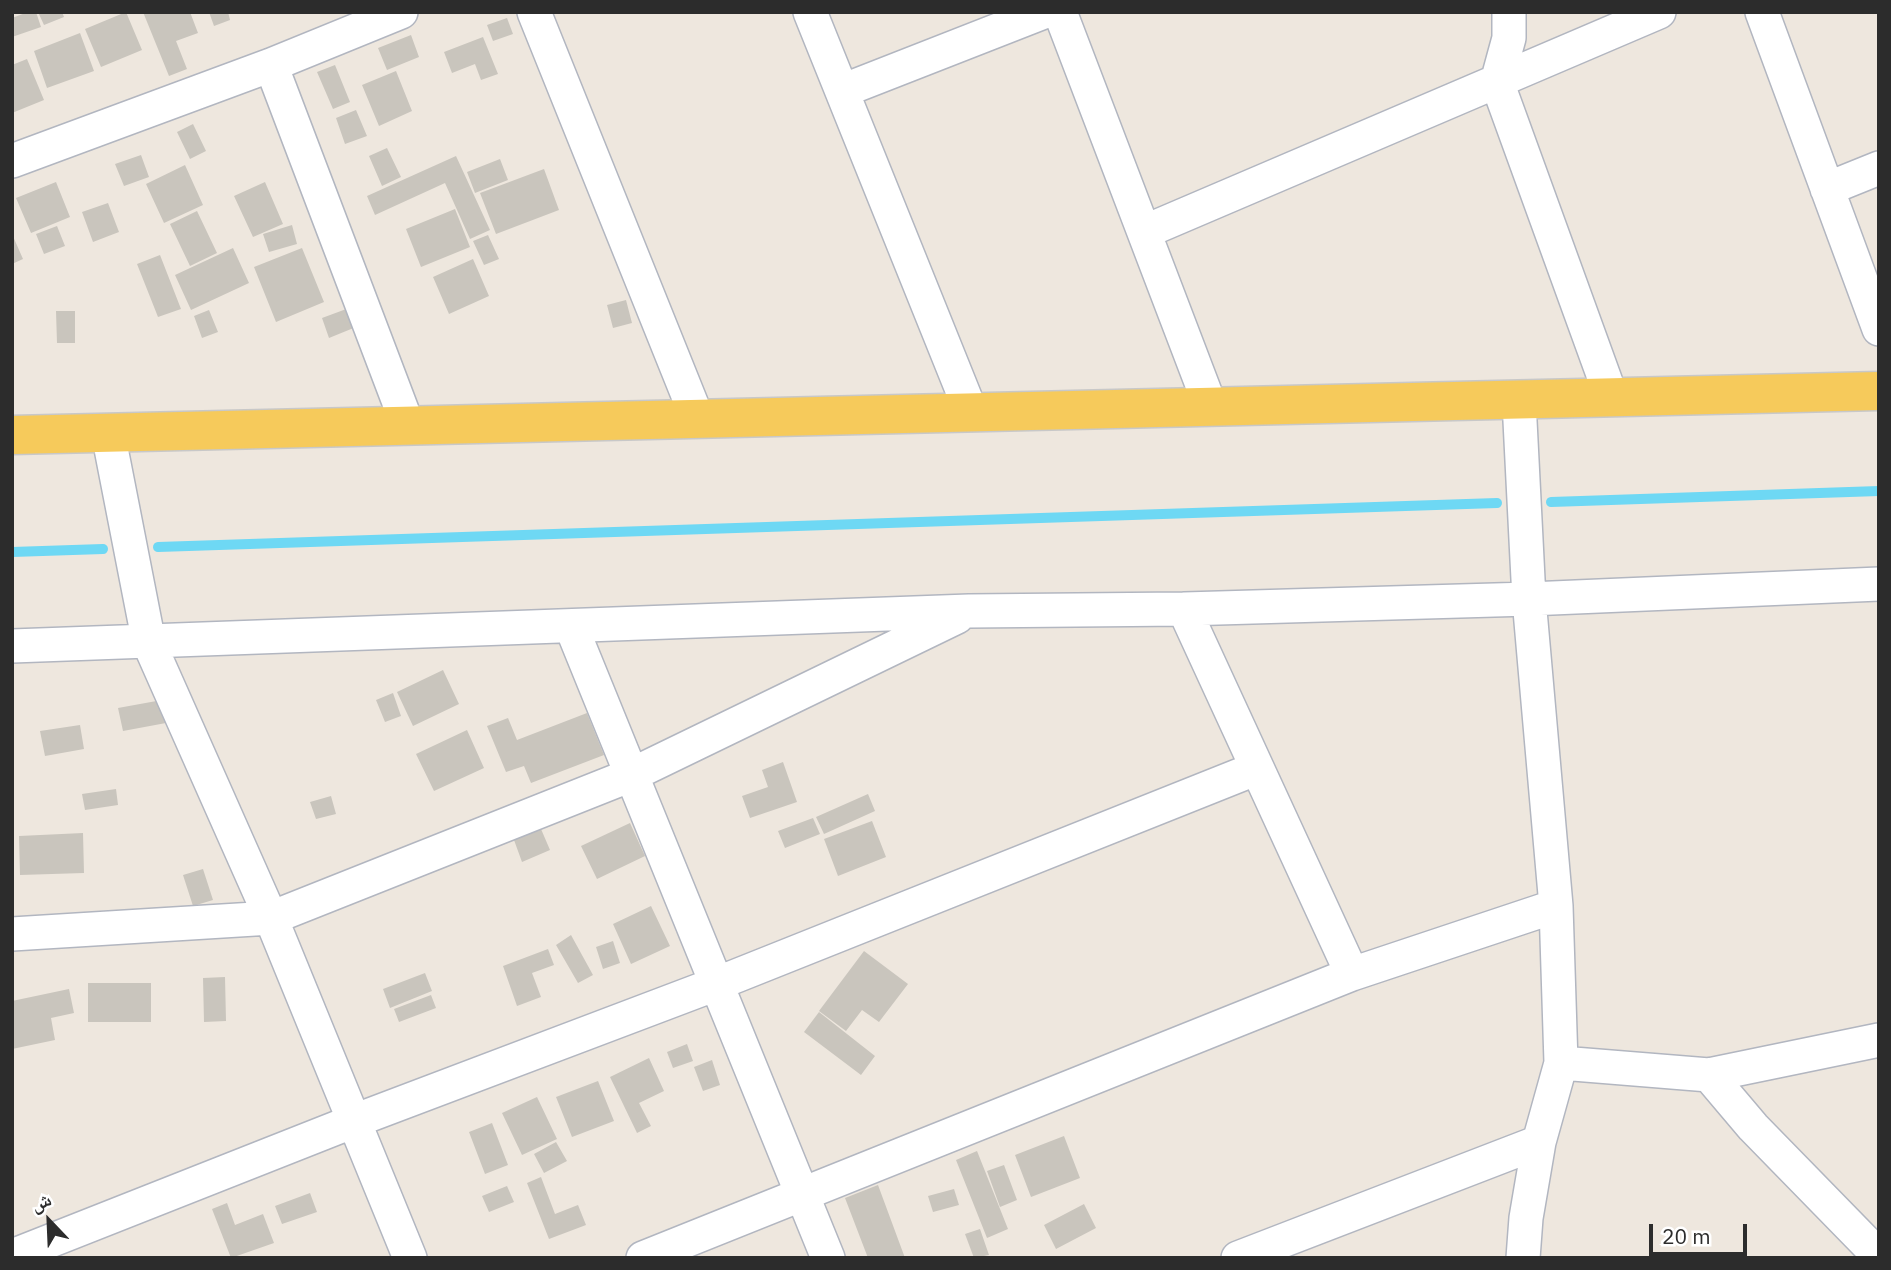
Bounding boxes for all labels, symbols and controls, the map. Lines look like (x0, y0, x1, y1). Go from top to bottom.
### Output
north arrow (14, 1186, 84, 1256)
text: ش (27, 1187, 55, 1217)
scale bar (1653, 1210, 1751, 1254)
text: 20 m (1662, 1222, 1711, 1250)

